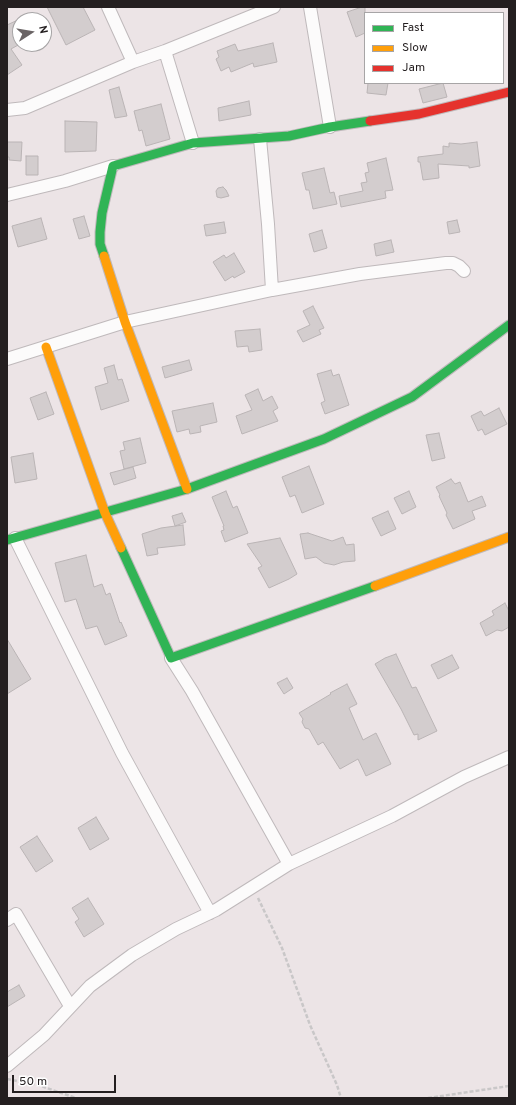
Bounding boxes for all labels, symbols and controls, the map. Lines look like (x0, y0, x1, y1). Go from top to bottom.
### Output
north arrow (12, 12, 52, 52)
legend (364, 12, 504, 84)
text: Fast (402, 20, 424, 36)
text: N (35, 24, 50, 35)
text: Slow (402, 40, 428, 56)
text: Jam (402, 60, 425, 76)
scale bar (14, 1067, 118, 1093)
text: 50 m (19, 1074, 47, 1090)

